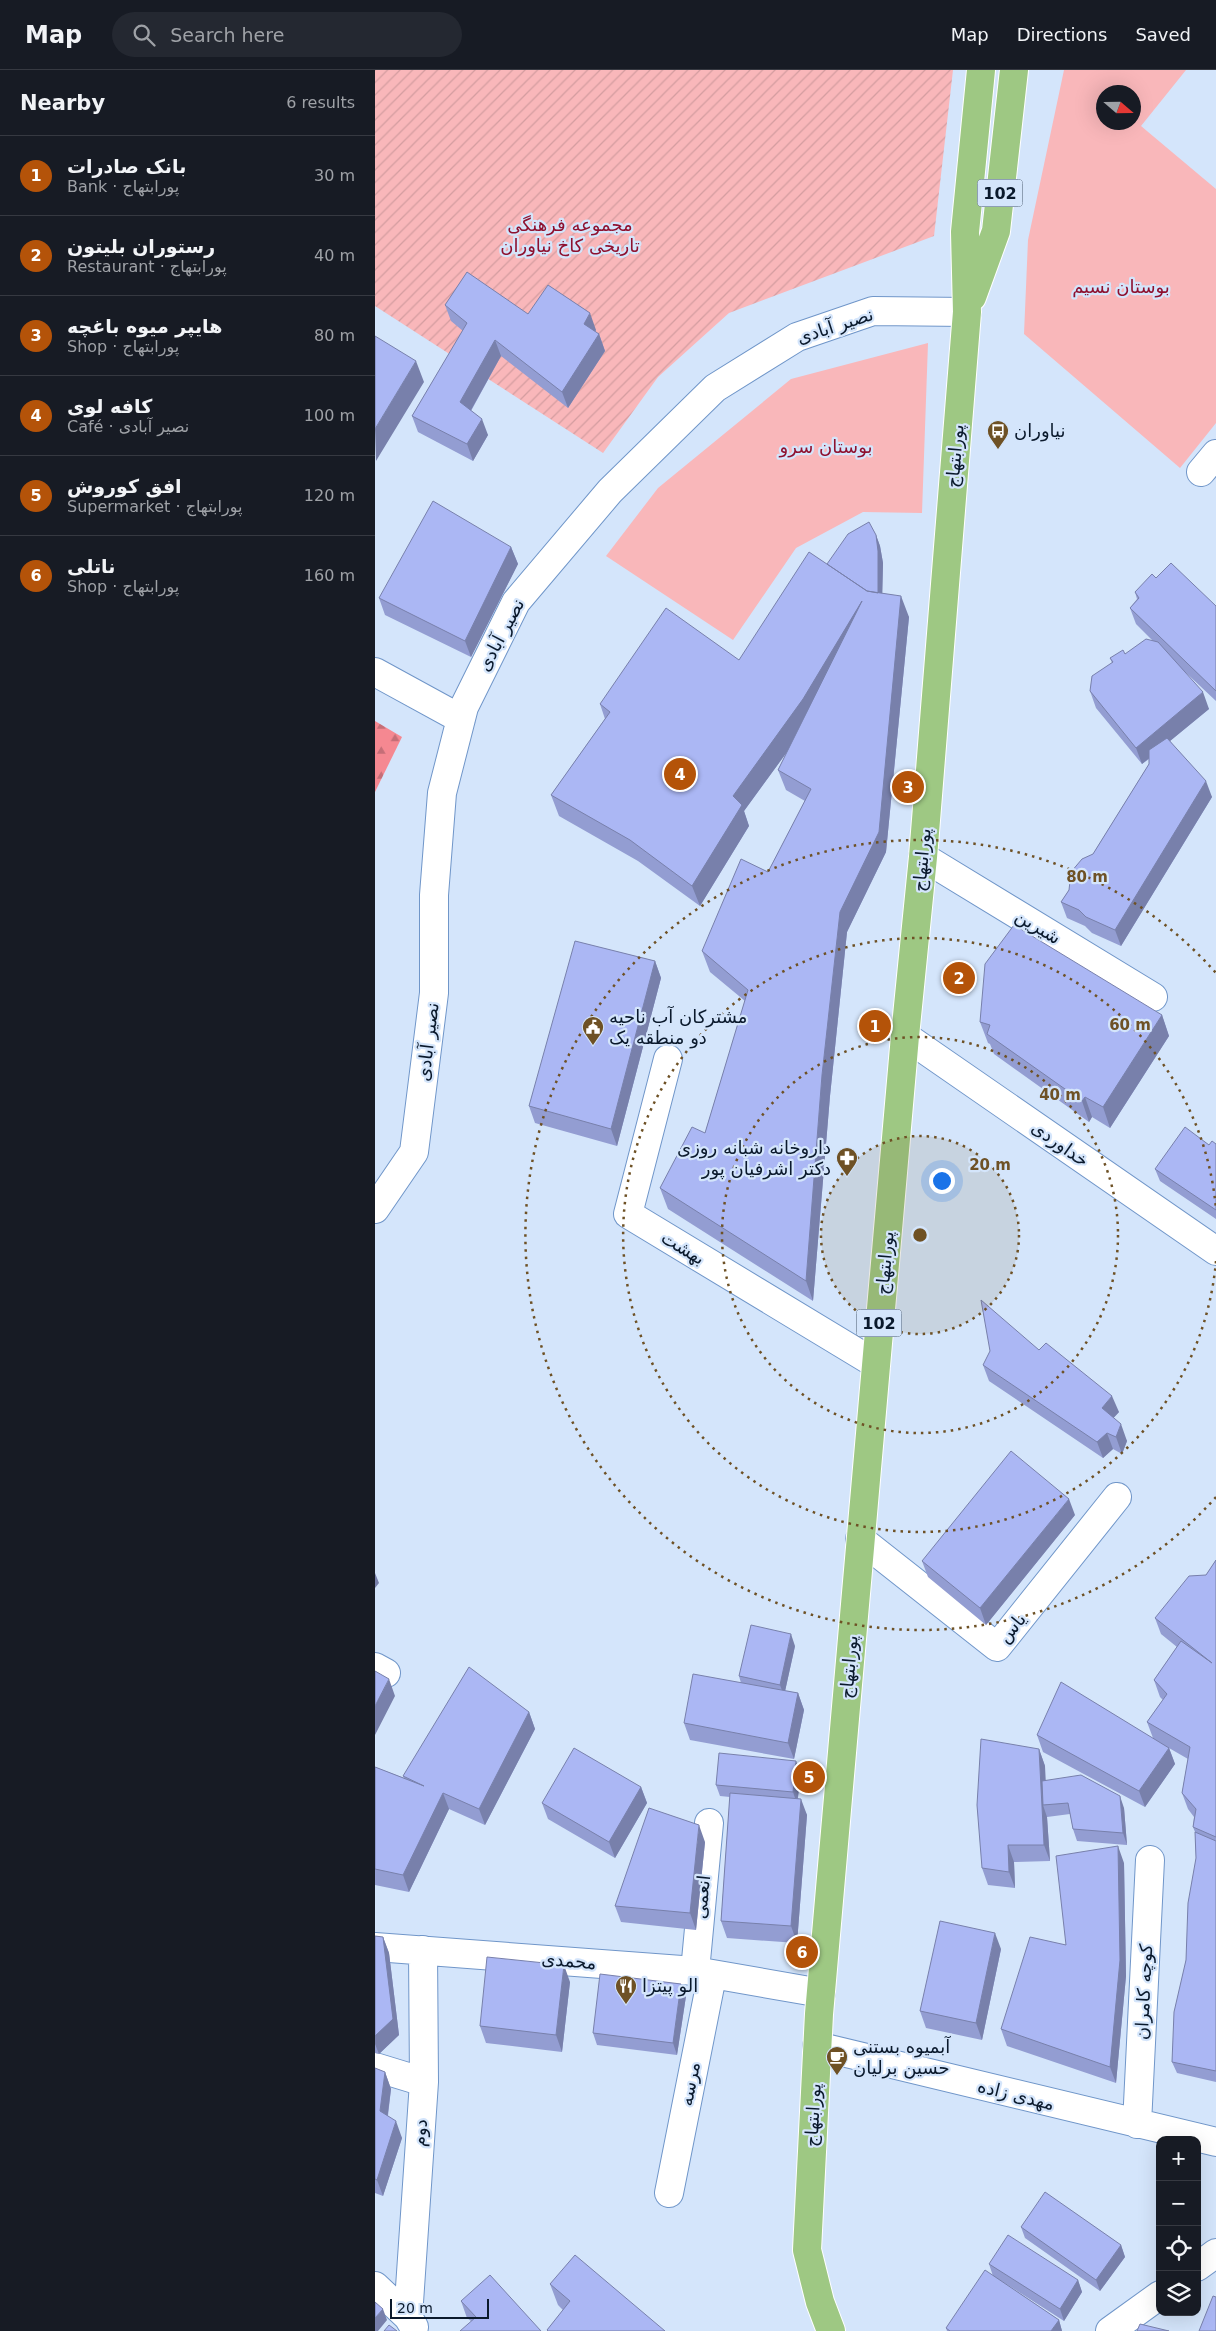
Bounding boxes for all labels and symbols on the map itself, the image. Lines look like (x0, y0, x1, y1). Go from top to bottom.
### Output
north arrow (1096, 85, 1141, 130)
road number: 102 (977, 180, 1023, 206)
park label: مجموعه فرهنگی تاریخی کاخ نیاوران (500, 214, 640, 257)
park label: بوستان نسیم (1072, 276, 1170, 298)
street label: نصیر آبادی (794, 302, 876, 349)
bus stop icon: نیاوران (986, 419, 1010, 450)
place label: نیاوران (1014, 420, 1066, 442)
street label: پورابتهاج (941, 423, 969, 489)
park label: بوستان سرو (779, 436, 872, 458)
street label: نصیر آبادی (472, 594, 529, 675)
pin: 4 (664, 755, 696, 793)
pin: 3 (892, 768, 924, 806)
street label: پورابتهاج (908, 827, 936, 893)
text: 80 m (1066, 868, 1108, 886)
street label: شیرین (1011, 905, 1065, 949)
pin: 2 (943, 959, 975, 997)
street label: نصیر آبادی (411, 1001, 444, 1083)
place label: مشترکان آب ناحیه دو منطقه یک (609, 1005, 747, 1049)
pin: 1 (859, 1007, 891, 1045)
public building icon: مشترکان آب ناحیه دو منطقه یک (581, 1015, 605, 1046)
text: 60 m (1109, 1016, 1151, 1034)
text: 40 m (1039, 1086, 1081, 1104)
street label: خداوردی (1027, 1116, 1093, 1172)
place label: داروخانه شبانه روزی دکتر اشرفیان پور (677, 1137, 831, 1180)
pharmacy icon: داروخانه شبانه روزی دکتر اشرفیان پور (835, 1146, 859, 1177)
text: 20 m (969, 1156, 1011, 1174)
your location (929, 1168, 955, 1194)
street label: بهشت (657, 1226, 709, 1270)
centre of rings (911, 1226, 929, 1244)
street label: پورابتهاج (871, 1230, 899, 1296)
road number: 102 (857, 1310, 901, 1336)
street label: یاس (993, 1608, 1030, 1647)
street label: پورابتهاج (835, 1634, 863, 1700)
pin: 5 (793, 1758, 825, 1796)
street label: انعمی (689, 1874, 714, 1920)
pin: 6 (786, 1933, 818, 1971)
street label: کوچه کامران (1130, 1943, 1158, 2041)
street label: محمدی (541, 1948, 597, 1973)
restaurant icon: الو پیتزا (614, 1974, 638, 2005)
place label: الو پیتزا (642, 1975, 698, 1997)
place label: آبمیوه بستنی حسین برلیان (853, 2035, 951, 2079)
cafe icon: آبمیوه بستنی حسین برلیان (825, 2045, 849, 2076)
street label: مرسه (675, 2060, 705, 2108)
street label: مهدی زاده (975, 2075, 1057, 2115)
street label: پورابتهاج (800, 2083, 826, 2147)
street label: دوم (408, 2118, 432, 2148)
scale bar (390, 2296, 489, 2319)

